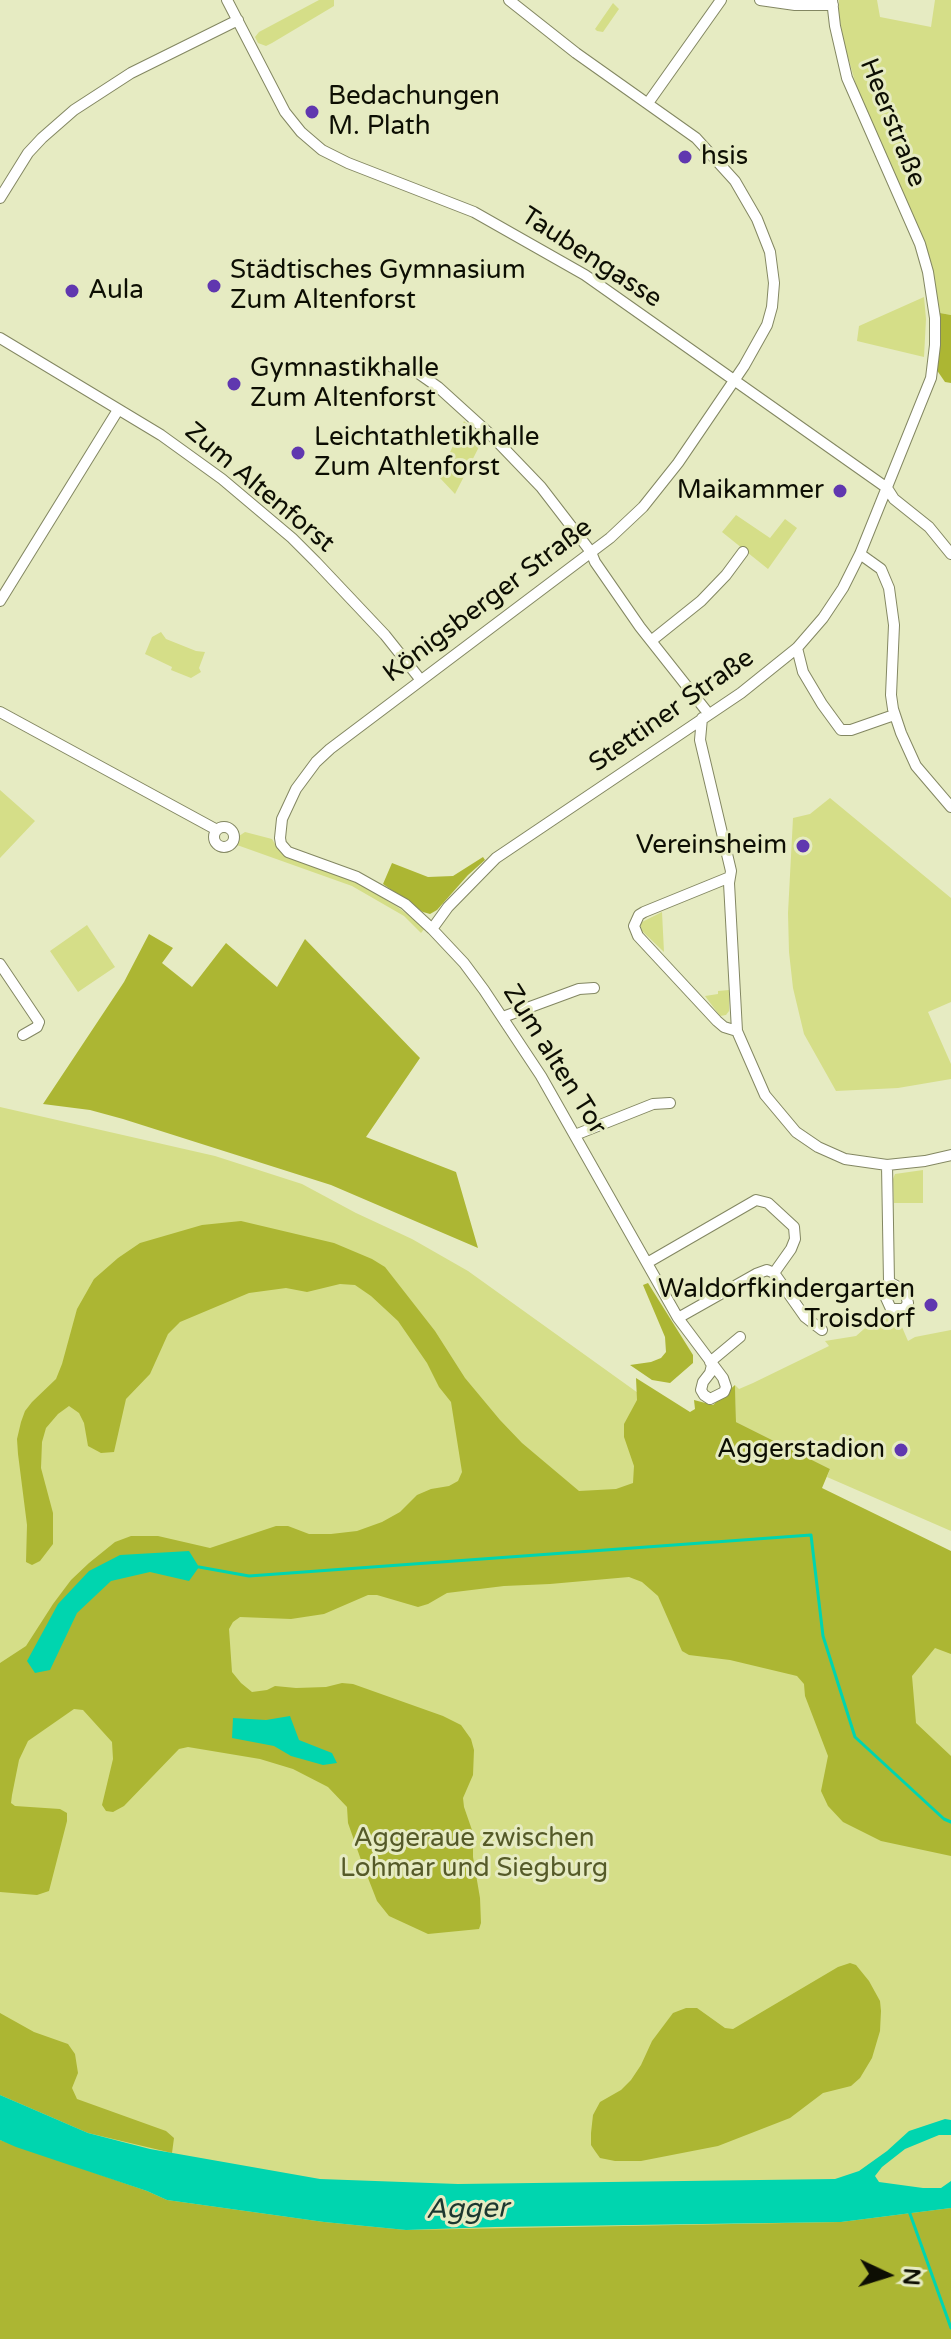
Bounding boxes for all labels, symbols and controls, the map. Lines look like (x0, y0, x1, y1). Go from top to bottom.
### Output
street label: Heerstraße (852, 54, 932, 192)
place label: Bedachungen M. Plath (328, 81, 500, 142)
marker: Bedachungen M. Plath (303, 103, 321, 121)
place label: hsis (701, 141, 748, 173)
marker: hsis (676, 148, 694, 166)
street label: Taubengasse (515, 201, 667, 315)
place label: Städtisches Gymnasium Zum Altenforst (230, 255, 526, 316)
place label: Aula (88, 275, 144, 307)
marker: Städtisches Gymnasium Zum Altenforst (205, 277, 223, 295)
marker: Aula (63, 282, 81, 300)
place label: Gymnastikhalle Zum Altenforst (250, 353, 439, 414)
marker: Gymnastikhalle Zum Altenforst (225, 375, 243, 393)
street label: Zum Altenforst (178, 416, 340, 560)
place label: Leichtathletikhalle Zum Altenforst (314, 422, 539, 484)
marker: Leichtathletikhalle Zum Altenforst (289, 444, 307, 462)
place label: Maikammer (677, 475, 824, 507)
marker: Maikammer (831, 482, 849, 500)
street label: Königsberger Straße (377, 512, 599, 690)
street label: Stettiner Straße (584, 643, 760, 779)
place label: Vereinsheim (636, 830, 787, 862)
marker: Vereinsheim (794, 837, 812, 855)
street label: Zum alten Tor (495, 979, 613, 1141)
place label: Waldorfkindergarten Troisdorf (658, 1274, 915, 1336)
marker: Waldorfkindergarten Troisdorf (922, 1296, 940, 1314)
place label: Aggerstadion (717, 1434, 885, 1466)
marker: Aggerstadion (892, 1441, 910, 1459)
park label: Aggeraue zwischen Lohmar und Siegburg (340, 1823, 608, 1884)
water label: Agger (425, 2192, 509, 2228)
north arrow (847, 2235, 927, 2315)
text: N (897, 2267, 925, 2286)

